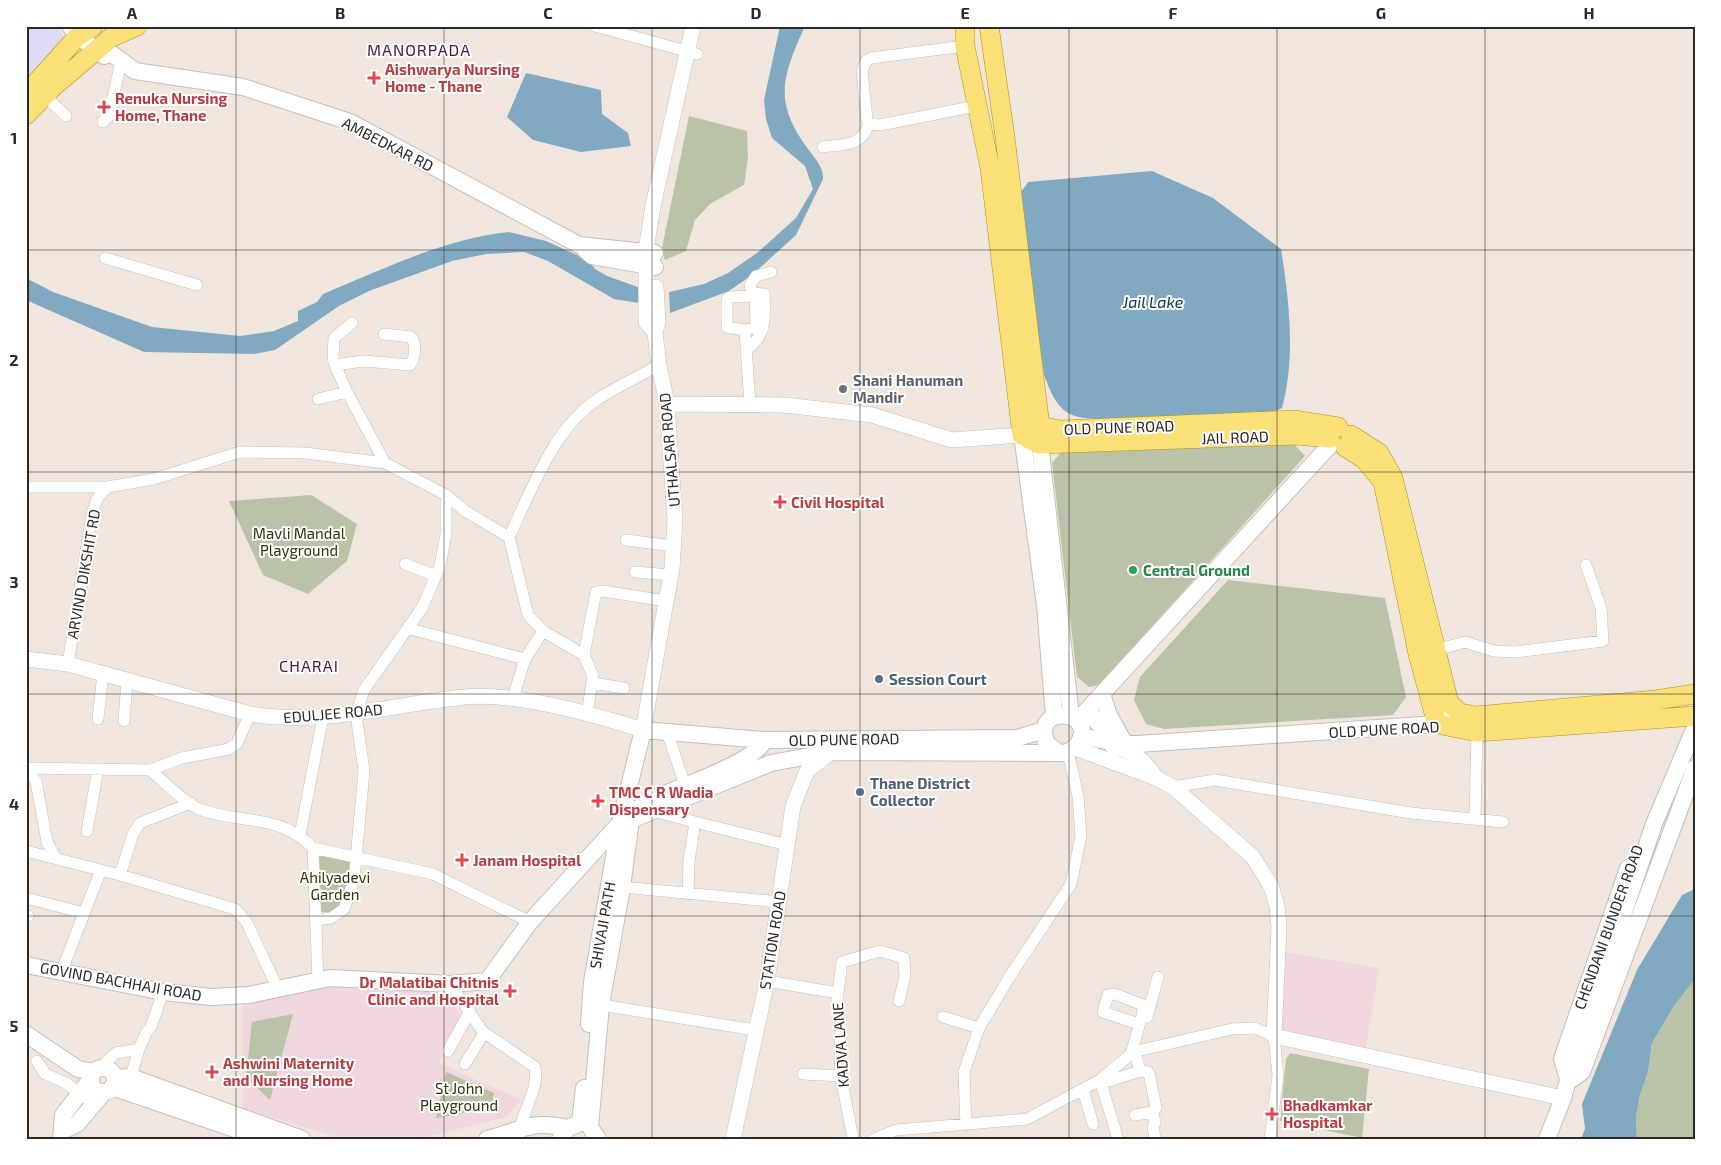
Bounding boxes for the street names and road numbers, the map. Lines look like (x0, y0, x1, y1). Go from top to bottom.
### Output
street label: AMBEDKAR RD (339, 113, 437, 175)
street label: UTHALSAR ROAD (655, 392, 683, 508)
street label: OLD PUNE ROAD (1063, 416, 1175, 438)
street label: JAIL ROAD (1201, 427, 1269, 447)
street label: ARVIND DIKSHIT RD (63, 508, 103, 640)
street label: EDULJEE ROAD (282, 700, 384, 726)
street label: OLD PUNE ROAD (1328, 717, 1440, 741)
street label: OLD PUNE ROAD (788, 729, 900, 749)
street label: CHENDANI BUNDER ROAD (1570, 842, 1646, 1012)
street label: SHIVAJI PATH (585, 880, 619, 970)
street label: STATION ROAD (755, 889, 789, 991)
street label: GOVIND BACHHAJI ROAD (39, 958, 203, 1004)
street label: KADVA LANE (828, 1002, 852, 1088)

